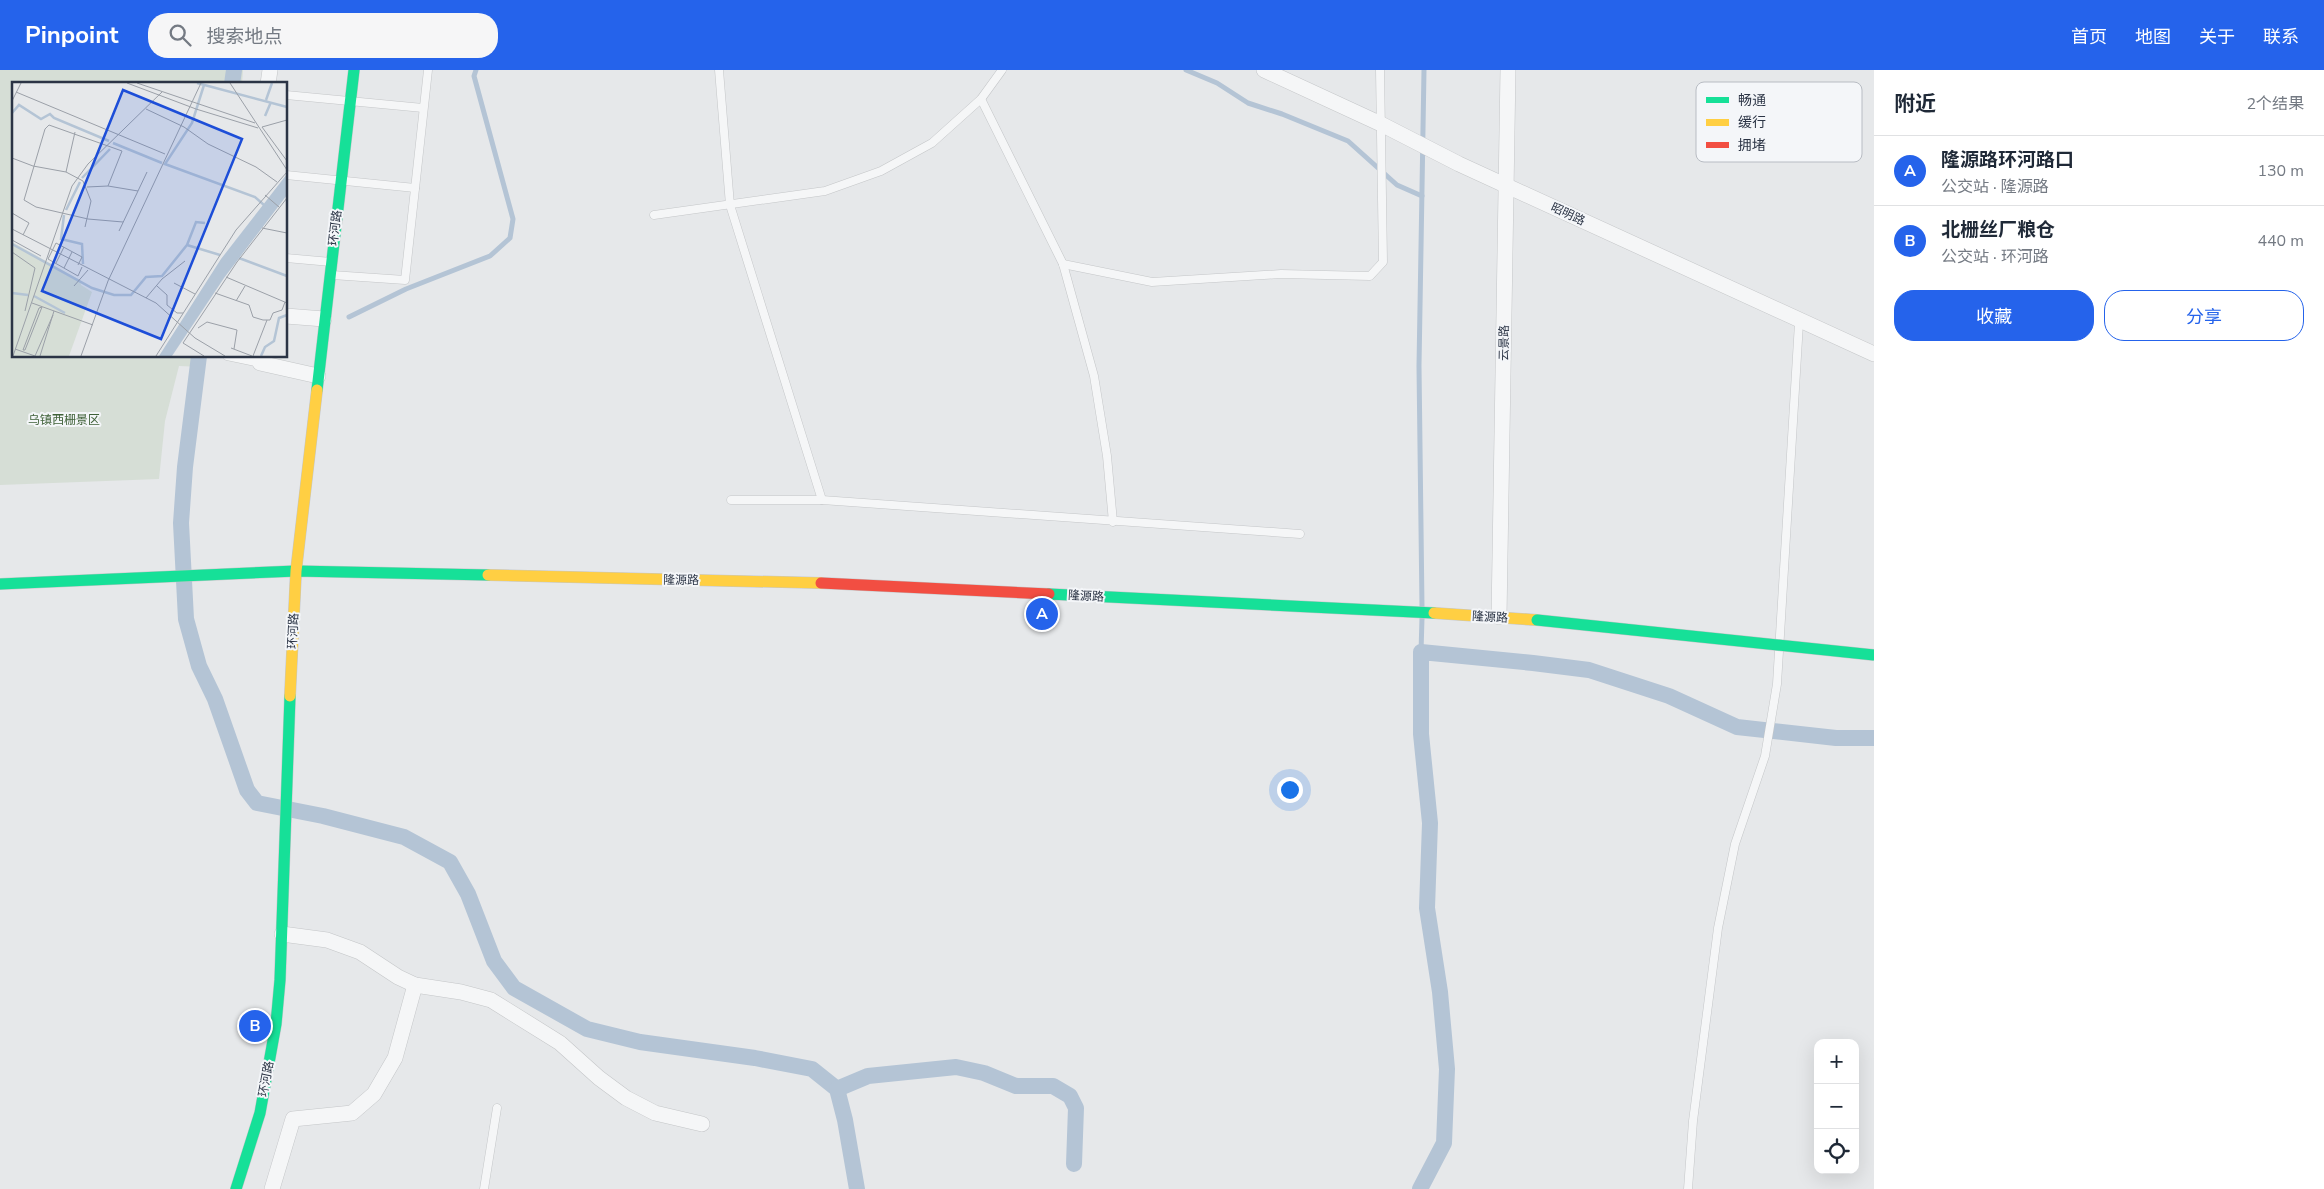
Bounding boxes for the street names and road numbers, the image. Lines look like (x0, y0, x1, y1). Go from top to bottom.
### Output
street label: 昭明路 (1548, 199, 1588, 229)
street label: 环河路 (325, 209, 345, 247)
street label: 云景路 (1496, 325, 1512, 361)
street label: 隆源路 (663, 572, 699, 588)
street label: 隆源路 (1068, 587, 1104, 605)
street label: 隆源路 (1472, 608, 1508, 626)
street label: 环河路 (284, 613, 302, 649)
street label: 环河路 (255, 1060, 277, 1098)

